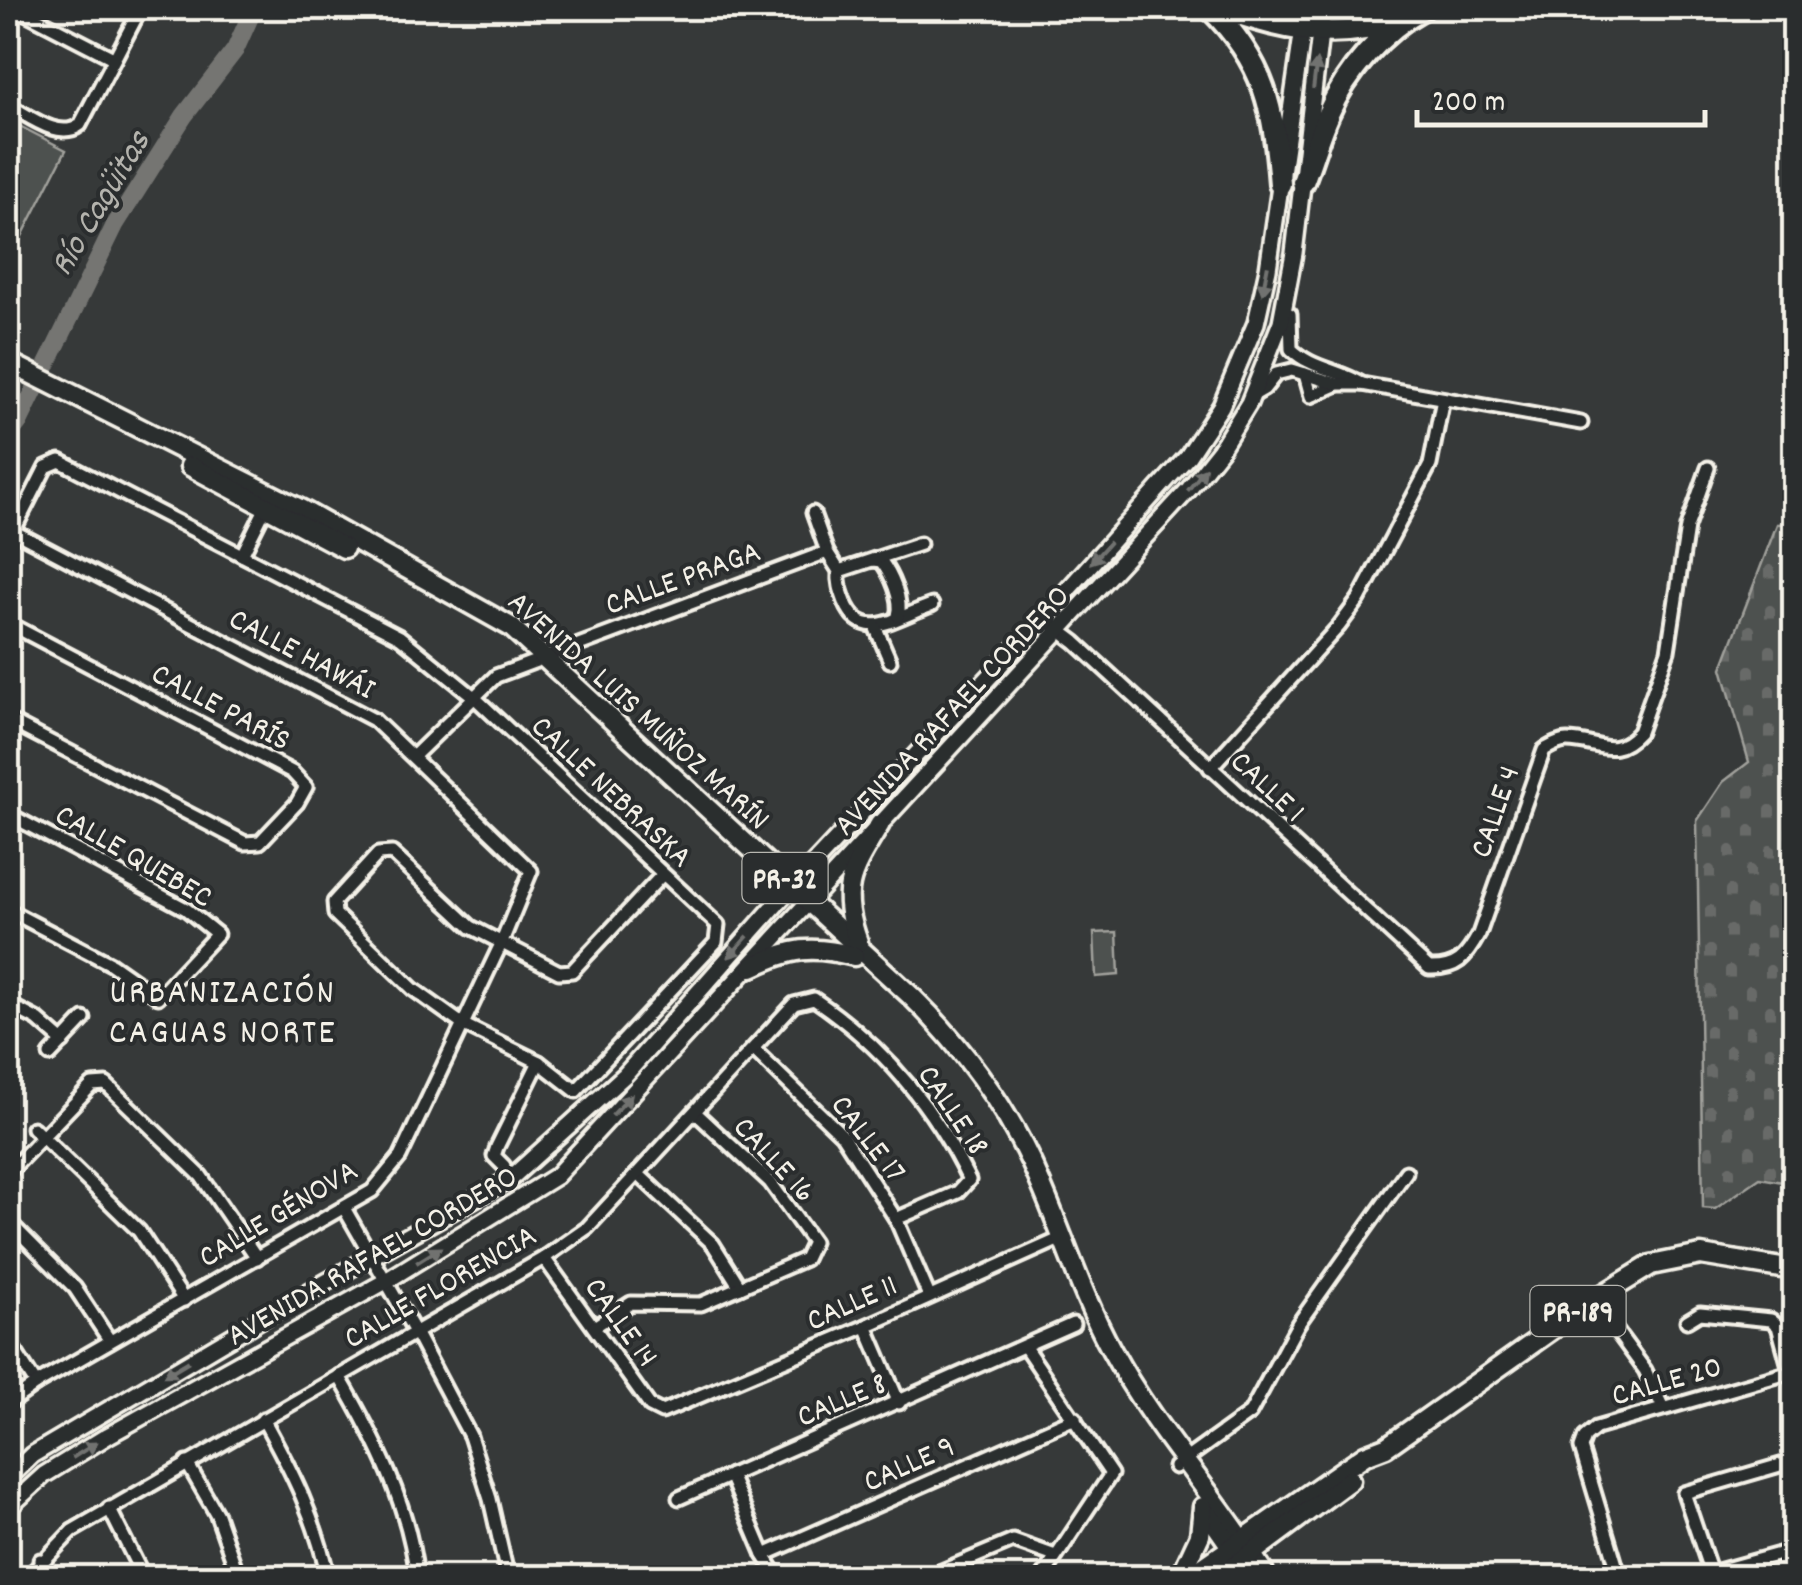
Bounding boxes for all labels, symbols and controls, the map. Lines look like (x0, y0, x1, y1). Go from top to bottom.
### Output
one-way arrow (1307, 57, 1323, 89)
scale bar (1417, 65, 1704, 127)
text: 200 m (1432, 83, 1505, 126)
water label: Río Cagüitas (39, 121, 166, 287)
one-way arrow (1257, 265, 1272, 296)
one-way arrow (1186, 466, 1207, 491)
street label: CALLE PRAGA (599, 531, 768, 630)
one-way arrow (1089, 541, 1112, 565)
street label: AVENIDA RAFAEL CORDERO (825, 576, 1083, 848)
street label: AVENIDA LUIS MUÑOZ MARÍN (495, 582, 778, 843)
street label: CALLE HAWÁI (219, 599, 382, 714)
street label: CALLE PARÍS (142, 653, 298, 765)
street label: CALLE NEBRASKA (518, 707, 701, 881)
street label: CALLE 1 (1218, 742, 1314, 836)
street label: CALLE 4 (1461, 760, 1535, 865)
street label: CALLE QUEBEC (45, 795, 220, 922)
road number: PR-32 (742, 853, 828, 903)
one-way arrow (727, 935, 750, 959)
district label: URBANIZACIÓN CAGUAS NORTE (109, 970, 337, 1060)
street label: CALLE 18 (904, 1057, 998, 1167)
street label: CALLE 17 (817, 1086, 915, 1194)
one-way arrow (610, 1093, 633, 1117)
street label: CALLE 16 (720, 1108, 825, 1215)
street label: CALLE GÉNOVA (191, 1150, 368, 1282)
street label: AVENIDA RAFAEL CORDERO (220, 1156, 527, 1360)
street label: CALLE FLORENCIA (336, 1215, 547, 1363)
one-way arrow (415, 1247, 443, 1264)
street label: CALLE 11 (800, 1265, 906, 1346)
street label: CALLE 14 (570, 1269, 667, 1379)
road number: PR-189 (1530, 1286, 1626, 1336)
street label: CALLE 20 (1607, 1346, 1728, 1421)
one-way arrow (162, 1360, 190, 1377)
street label: CALLE 8 (791, 1363, 895, 1442)
street label: CALLE 9 (857, 1426, 963, 1507)
one-way arrow (71, 1442, 99, 1459)

